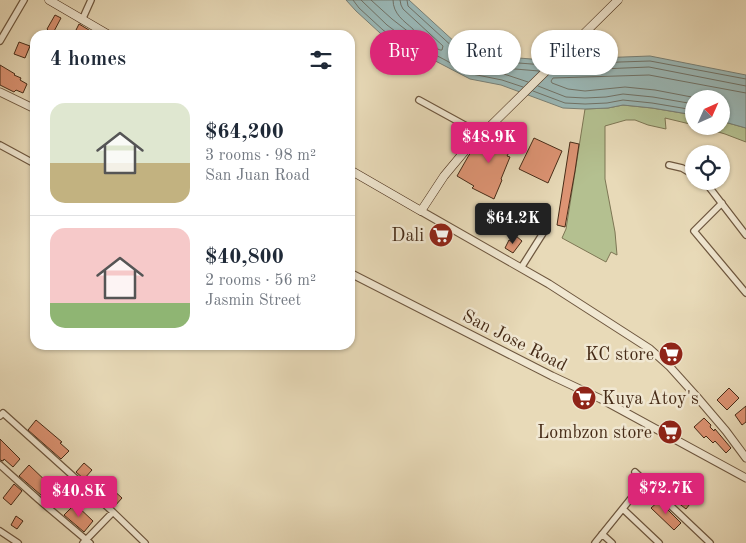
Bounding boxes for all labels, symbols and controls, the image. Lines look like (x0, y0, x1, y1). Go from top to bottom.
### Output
chip: Buy (370, 30, 438, 75)
chip: Rent (448, 30, 521, 75)
chip: Filters (531, 30, 618, 75)
icon: filters (307, 46, 335, 74)
text: 4 homes (50, 49, 126, 70)
north arrow (685, 90, 730, 135)
map controls (685, 90, 730, 190)
pin: $48.9K (448, 121, 530, 164)
text: $64,200 (205, 122, 284, 143)
icon: home (90, 123, 150, 183)
text: $48.9K (462, 130, 516, 146)
button: locate (685, 145, 730, 190)
text: 3 rooms · 98 m² (205, 148, 316, 164)
text: San Juan Road (205, 168, 310, 184)
pin: $64.2K (472, 202, 554, 245)
text: $64.2K (486, 211, 540, 227)
supermarket icon: Dali (428, 222, 454, 248)
place label: Dali (391, 227, 424, 245)
text: $40,800 (205, 247, 284, 268)
icon: home (90, 248, 150, 308)
text: 2 rooms · 56 m² (205, 273, 316, 289)
text: Jasmin Street (205, 293, 301, 309)
street label: San Jose Road (459, 307, 570, 375)
supermarket icon: KC store (658, 341, 684, 367)
place label: KC store (585, 346, 654, 364)
supermarket icon: Kuya Atoy's (571, 385, 597, 411)
place label: Kuya Atoy's (602, 390, 699, 408)
supermarket icon: Lombzon store (657, 419, 683, 445)
place label: Lombzon store (537, 424, 652, 442)
pin: $72.7K (625, 472, 707, 515)
pin: $40.8K (38, 476, 120, 518)
text: $72.7K (639, 481, 693, 497)
text: $40.8K (52, 484, 106, 500)

